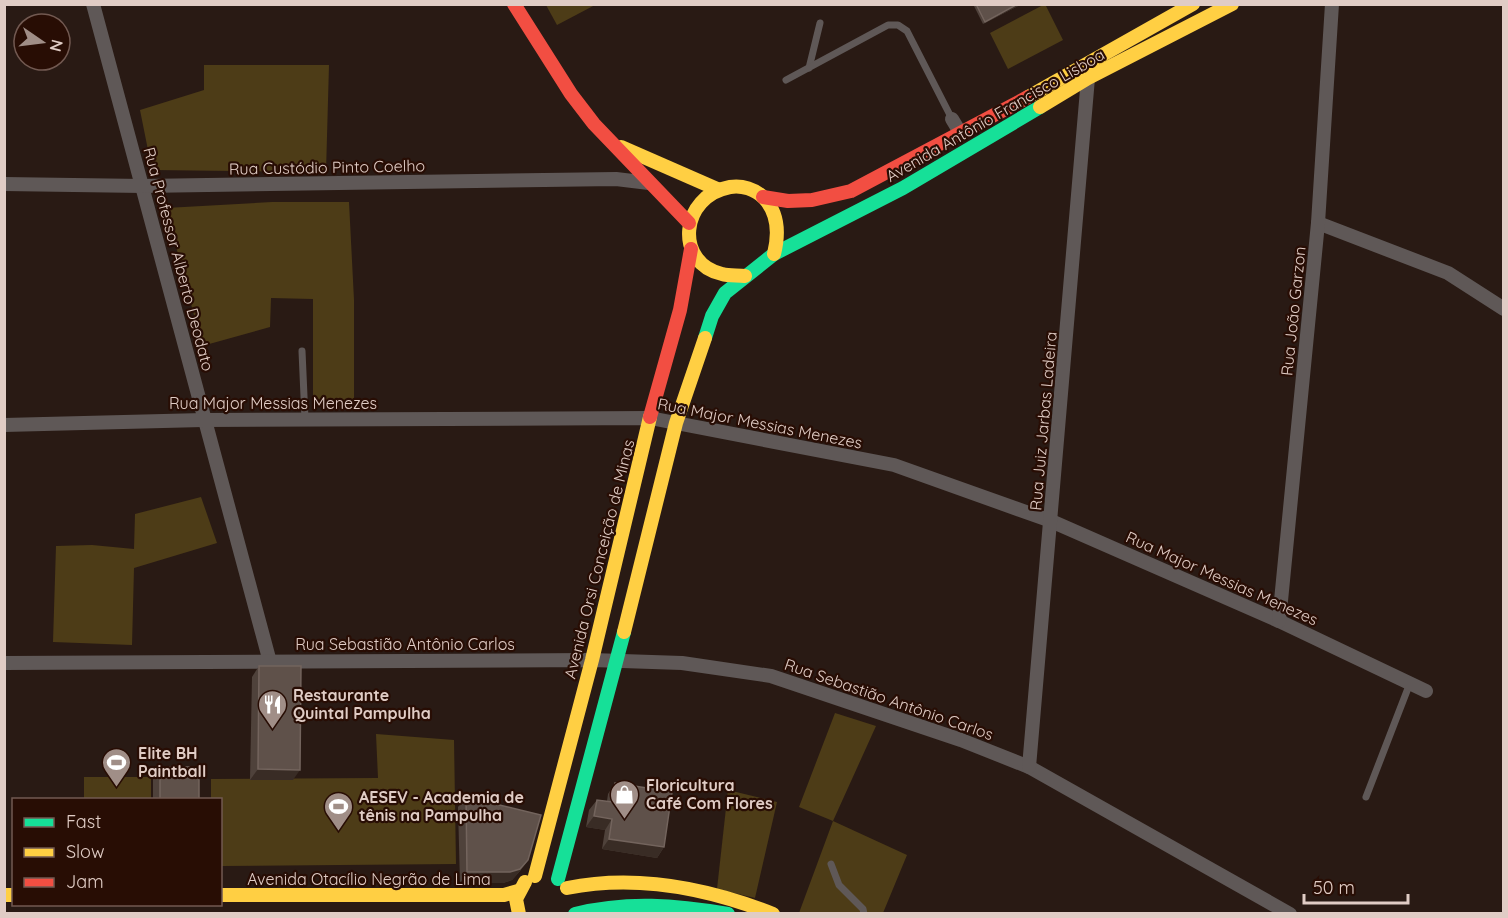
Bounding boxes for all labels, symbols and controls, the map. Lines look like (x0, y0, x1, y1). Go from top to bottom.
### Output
north arrow (12, 12, 72, 72)
text: N (45, 38, 68, 54)
street label: Avenida Antônio Francisco Lisboa (882, 44, 1108, 186)
street label: Rua Professor Alberto Deodato (139, 145, 219, 373)
street label: Rua Custódio Pinto Coelho (229, 155, 425, 179)
street label: Rua João Garzon (1276, 245, 1310, 377)
street label: Rua Juiz Jarbas Ladeira (1025, 331, 1061, 511)
street label: Rua Major Messias Menezes (169, 393, 377, 413)
street label: Rua Major Messias Menezes (656, 393, 864, 453)
street label: Avenida Orsi Conceição de Minas (560, 437, 638, 681)
street label: Rua Major Messias Menezes (1123, 527, 1321, 629)
street label: Rua Sebastião Antônio Carlos (295, 634, 515, 654)
street label: Rua Sebastião Antônio Carlos (782, 654, 996, 744)
place label: Restaurante Quintal Pampulha (293, 685, 431, 723)
restaurant icon: Restaurante Quintal Pampulha (256, 688, 288, 730)
place label: Elite BH Paintball (138, 743, 206, 781)
sports icon: Elite BH Paintball (101, 746, 133, 788)
place label: Floricultura Café Com Flores (646, 775, 773, 813)
shop icon: Floricultura Café Com Flores (609, 778, 641, 820)
place label: AESEV - Academia de tênis na Pampulha (359, 787, 524, 825)
sports icon: AESEV - Academia de tênis na Pampulha (322, 790, 354, 832)
legend (12, 798, 222, 906)
text: Fast (66, 810, 101, 833)
text: Slow (66, 840, 104, 863)
scale bar (1304, 867, 1408, 905)
street label: Avenida Otacílio Negrão de Lima (247, 869, 491, 889)
text: Jam (66, 870, 104, 893)
text: 50 m (1313, 876, 1355, 899)

